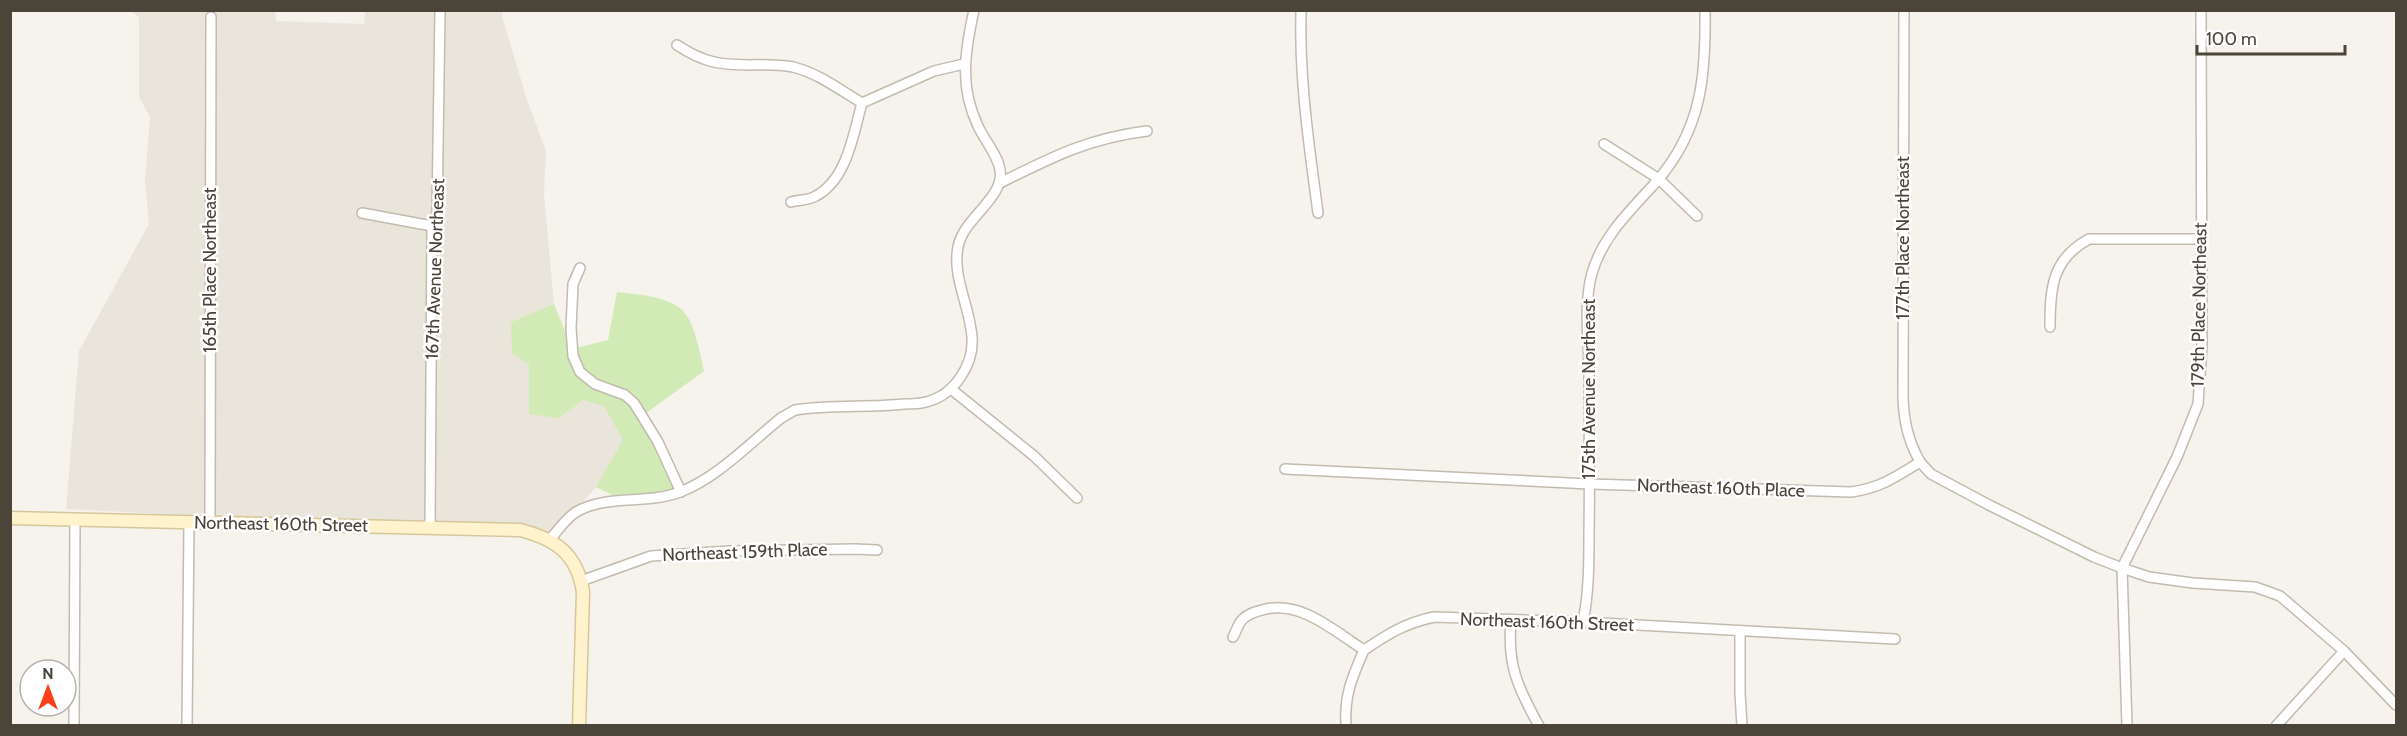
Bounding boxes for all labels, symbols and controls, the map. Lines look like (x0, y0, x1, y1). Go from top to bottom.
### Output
scale bar (2197, 18, 2346, 56)
text: 100 m (2206, 28, 2257, 50)
street label: 177th Place Northeast (1892, 156, 1914, 320)
street label: 167th Avenue Northeast (421, 178, 449, 360)
street label: 165th Place Northeast (199, 187, 221, 353)
street label: 179th Place Northeast (2187, 223, 2211, 387)
street label: 175th Avenue Northeast (1578, 299, 1600, 479)
street label: Northeast 160th Place (1637, 474, 1805, 502)
street label: Northeast 160th Street (194, 511, 368, 537)
street label: Northeast 159th Place (662, 538, 828, 566)
street label: Northeast 160th Street (1460, 608, 1634, 636)
north arrow (18, 658, 78, 718)
text: N (42, 664, 54, 683)

